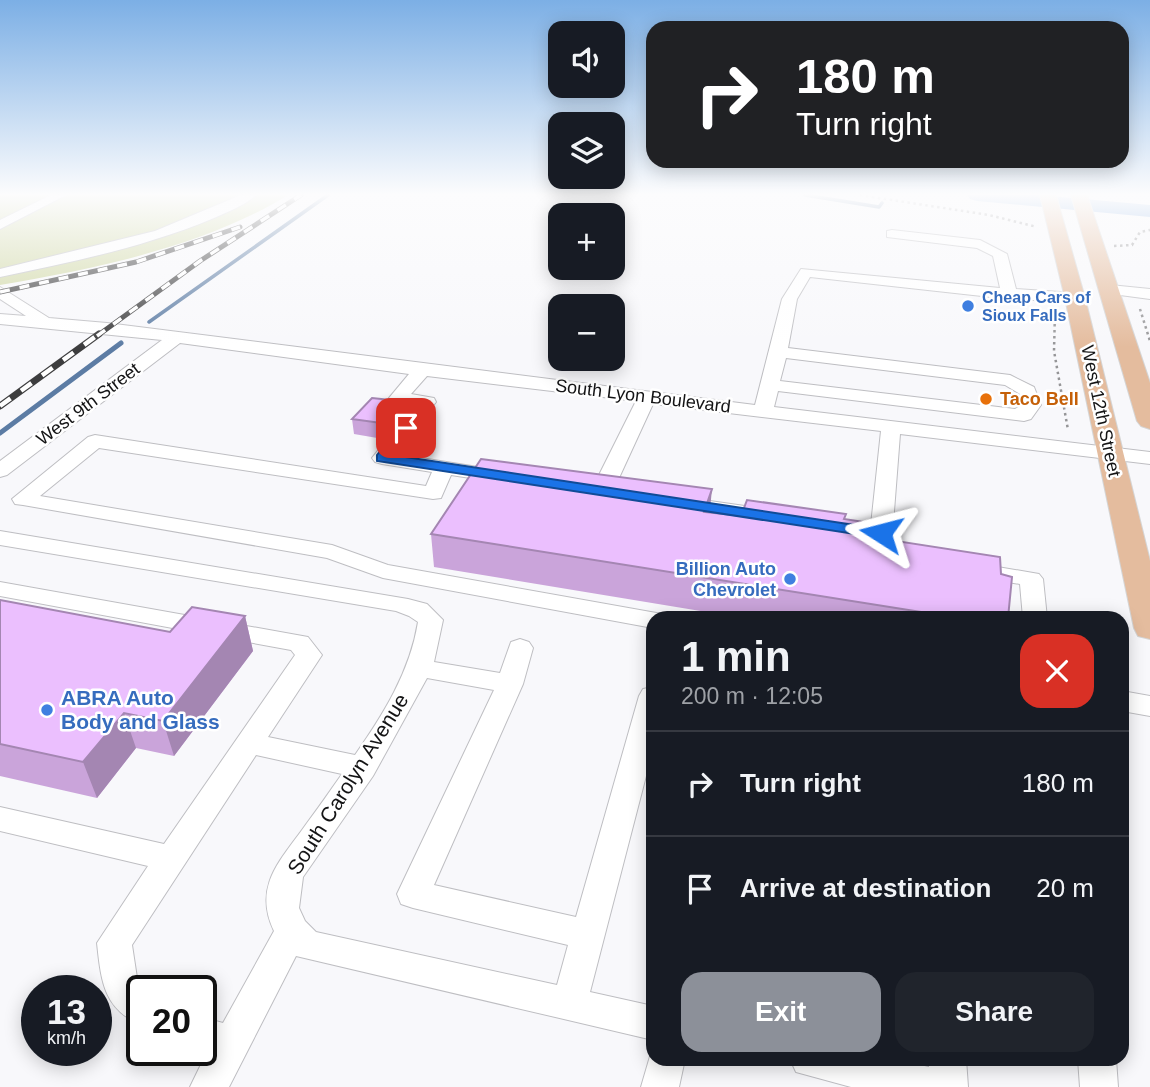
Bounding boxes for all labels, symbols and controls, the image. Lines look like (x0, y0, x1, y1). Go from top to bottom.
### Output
map controls (548, 21, 625, 371)
button: sound (548, 21, 625, 98)
icon: right (681, 49, 772, 140)
text: 180 m (796, 49, 935, 103)
text: Turn right (796, 106, 932, 142)
button: layers (548, 112, 625, 189)
button: + (548, 203, 625, 280)
place label: Cheap Cars of Sioux Falls (982, 289, 1091, 324)
button: − (548, 294, 625, 371)
marker: Cheap Cars of Sioux Falls (960, 298, 976, 314)
street label: West 12th Street (1077, 344, 1125, 478)
street label: West 9th Street (33, 359, 143, 449)
street label: South Lyon Boulevard (554, 375, 732, 417)
place label: Taco Bell (1000, 389, 1079, 409)
marker: Taco Bell (978, 391, 994, 407)
pin (376, 398, 436, 458)
icon: arrive (387, 409, 425, 447)
position arrow (844, 496, 918, 570)
place label: Billion Auto Chevrolet (676, 559, 776, 600)
marker: Billion Auto Chevrolet (782, 571, 798, 587)
text: 1 min (681, 633, 791, 680)
button: close (1020, 634, 1094, 708)
text: 200 m · 12:05 (681, 683, 823, 709)
place label: ABRA Auto Body and Glass (61, 686, 220, 733)
street label: South Carolyn Avenue (283, 689, 413, 878)
marker: ABRA Auto Body and Glass (39, 702, 55, 718)
icon: right (681, 765, 719, 803)
text: Turn right (740, 768, 861, 798)
text: 180 m (1022, 768, 1094, 798)
icon: arrive (681, 870, 719, 908)
text: Arrive at destination (740, 873, 991, 903)
text: 20 m (1036, 873, 1094, 903)
button: Exit (681, 972, 881, 1052)
button: Share (895, 972, 1094, 1052)
speed limit sign: 20 (126, 975, 217, 1066)
text: 13 (47, 992, 86, 1031)
text: km/h (47, 1028, 86, 1048)

